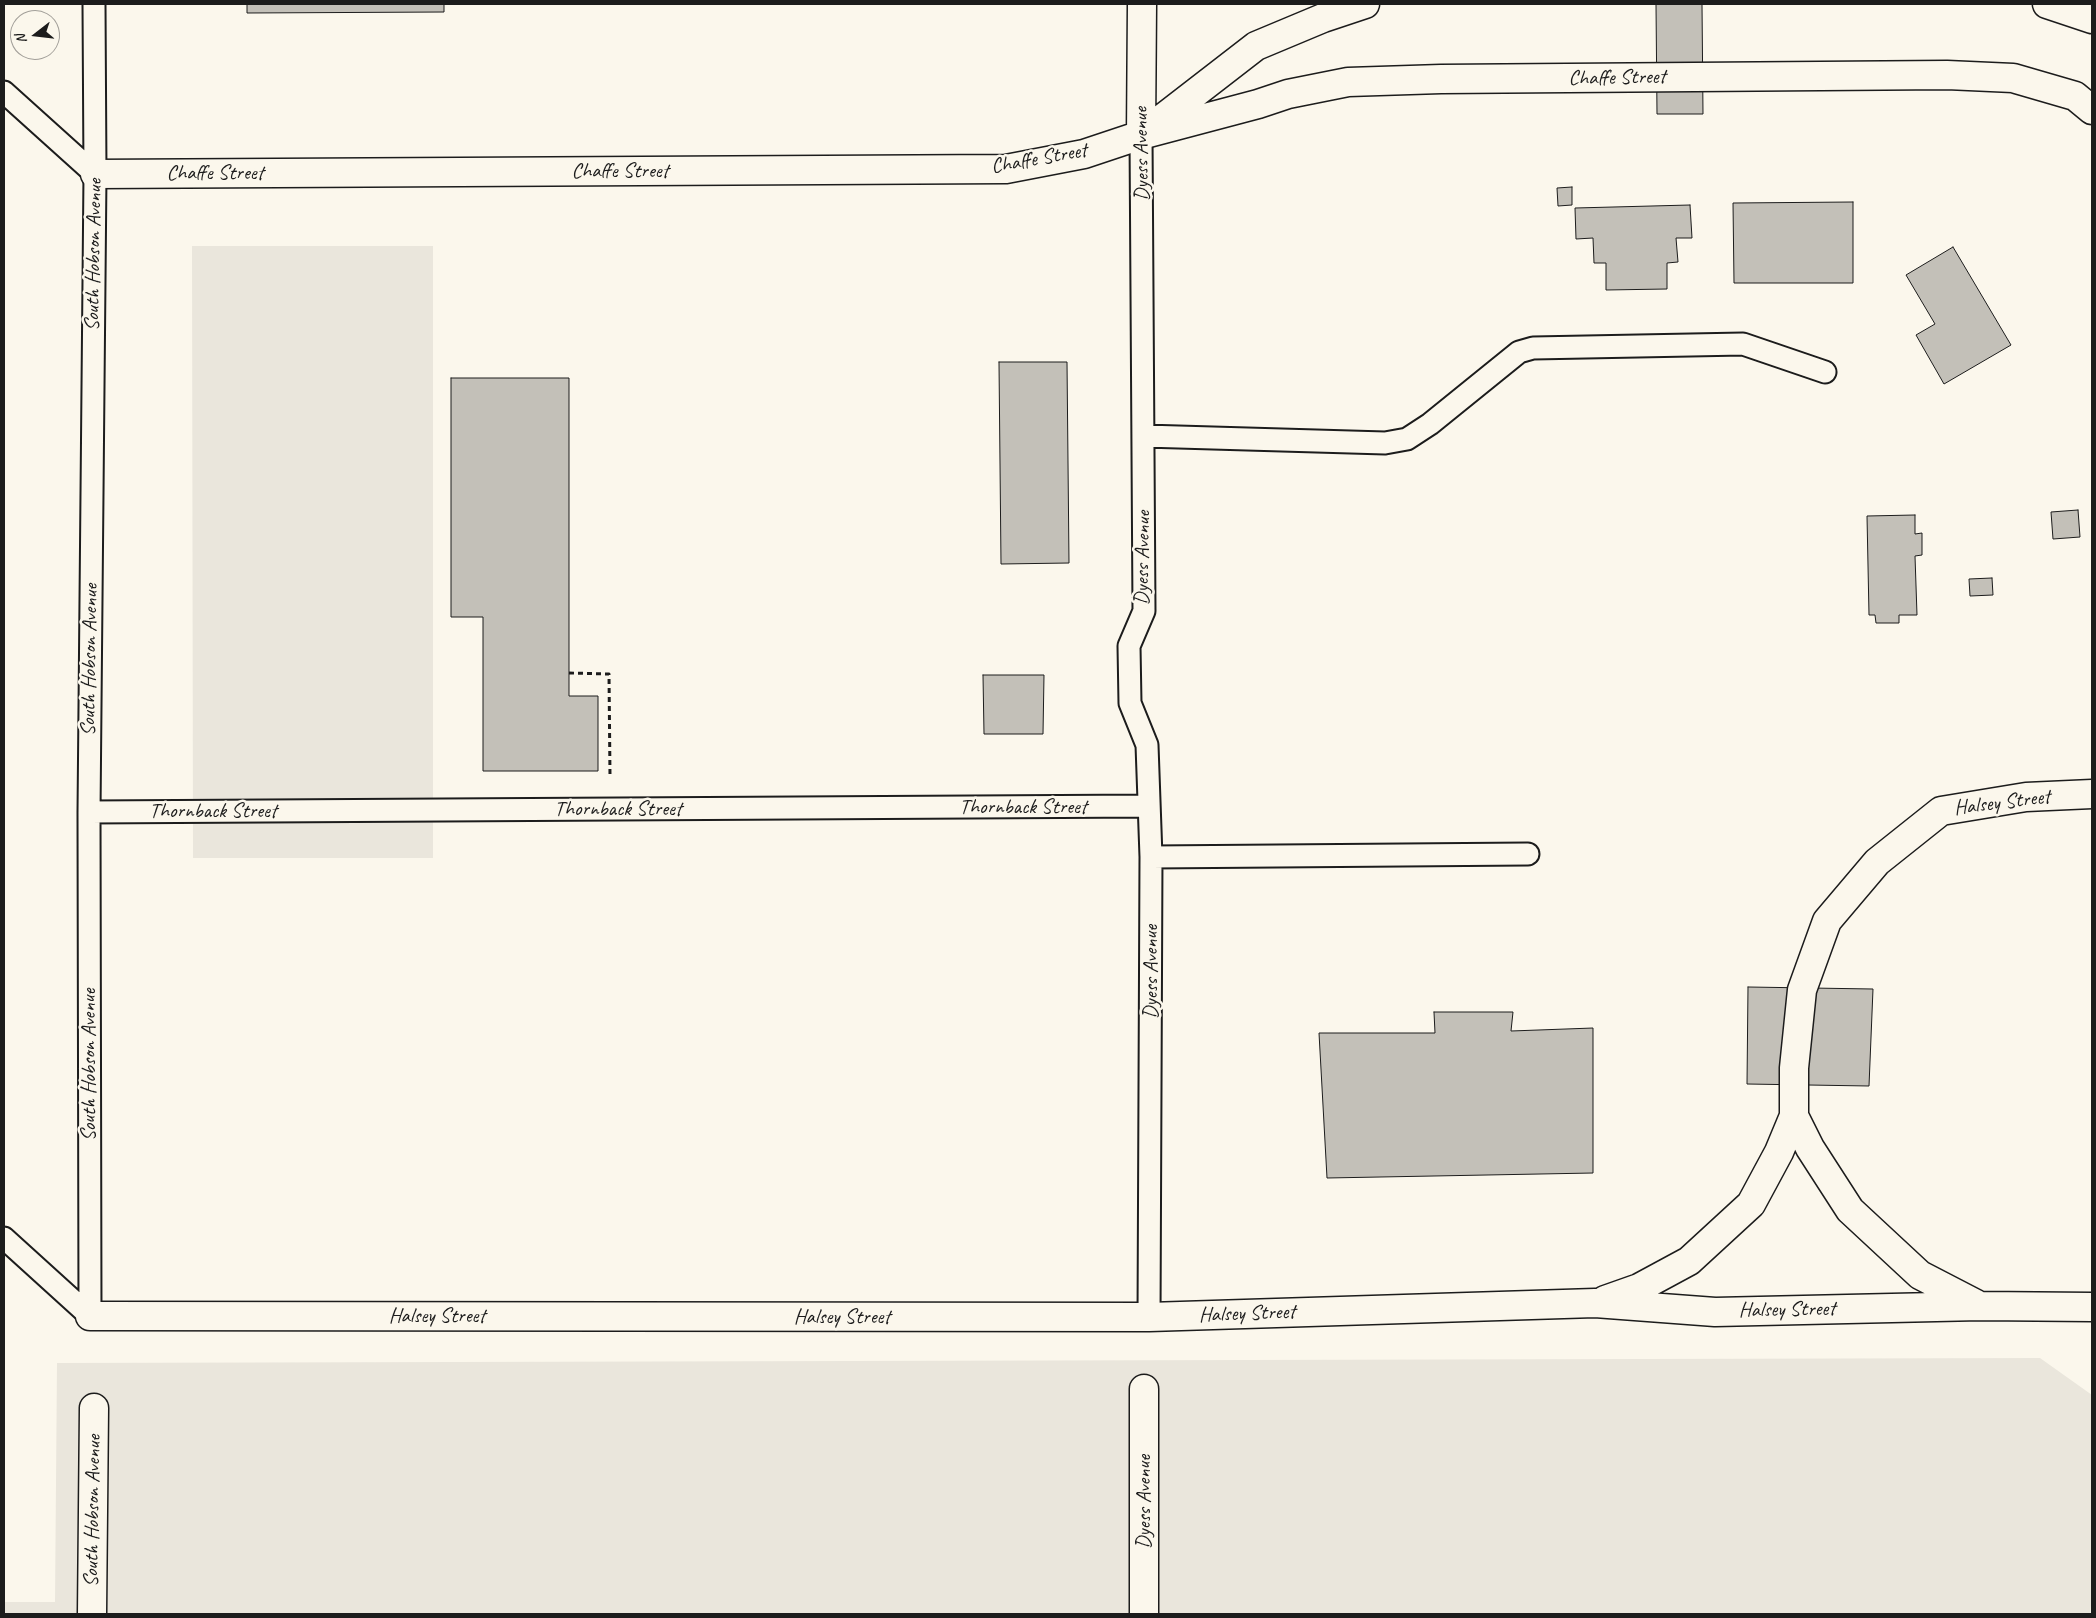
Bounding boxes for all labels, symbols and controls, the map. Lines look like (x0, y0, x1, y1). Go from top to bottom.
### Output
north arrow (10, 10, 60, 60)
text: N (12, 32, 30, 46)
street label: Chaffe Street (1568, 65, 1666, 91)
street label: Dyess Avenue (1129, 107, 1155, 201)
street label: Chaffe Street (989, 138, 1089, 180)
street label: Chaffe Street (572, 158, 668, 184)
street label: Chaffe Street (167, 160, 263, 186)
street label: South Hobson Avenue (80, 179, 108, 331)
street label: Dyess Avenue (1130, 511, 1156, 605)
street label: South Hobson Avenue (76, 584, 104, 736)
street label: Halsey Street (1953, 785, 2051, 821)
street label: Thornback Street (959, 794, 1087, 820)
street label: Thornback Street (554, 796, 682, 822)
street label: Thornback Street (149, 798, 277, 824)
street label: Dyess Avenue (1138, 925, 1164, 1019)
street label: South Hobson Avenue (76, 989, 102, 1141)
street label: Halsey Street (1739, 1297, 1835, 1323)
street label: Halsey Street (1198, 1300, 1296, 1328)
street label: Halsey Street (389, 1303, 485, 1329)
street label: Halsey Street (794, 1304, 890, 1330)
street label: South Hobson Avenue (79, 1435, 107, 1587)
street label: Dyess Avenue (1131, 1455, 1157, 1549)

